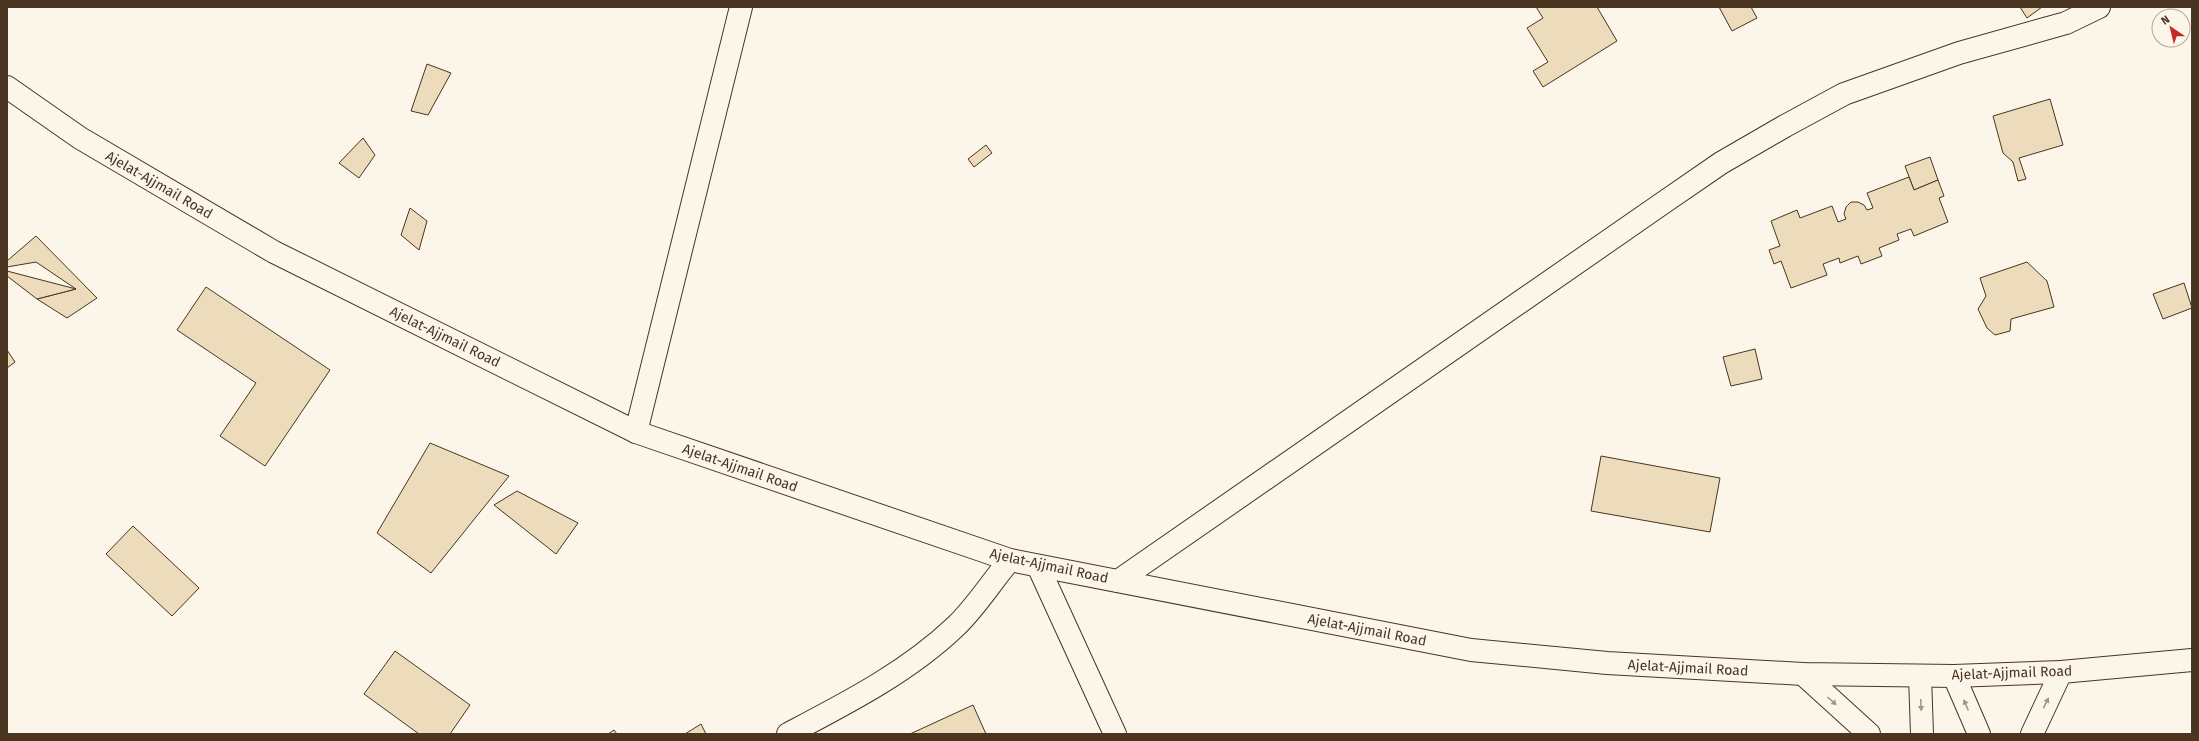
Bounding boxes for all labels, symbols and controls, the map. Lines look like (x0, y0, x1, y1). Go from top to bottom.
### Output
north arrow (2151, 8, 2191, 48)
text: N (2159, 13, 2172, 28)
street label: Ajelat-Ajjmail Road (102, 147, 216, 223)
street label: Ajelat-Ajjmail Road (387, 303, 503, 371)
street label: Ajelat-Ajjmail Road (680, 440, 800, 496)
street label: Ajelat-Ajjmail Road (988, 545, 1110, 587)
street label: Ajelat-Ajjmail Road (1306, 610, 1428, 650)
street label: Ajelat-Ajjmail Road (1627, 656, 1749, 680)
street label: Ajelat-Ajjmail Road (1951, 662, 2073, 684)
one-way arrow (1827, 696, 1837, 705)
one-way arrow (2043, 697, 2049, 708)
one-way arrow (1917, 699, 1924, 711)
one-way arrow (1963, 699, 1969, 711)

